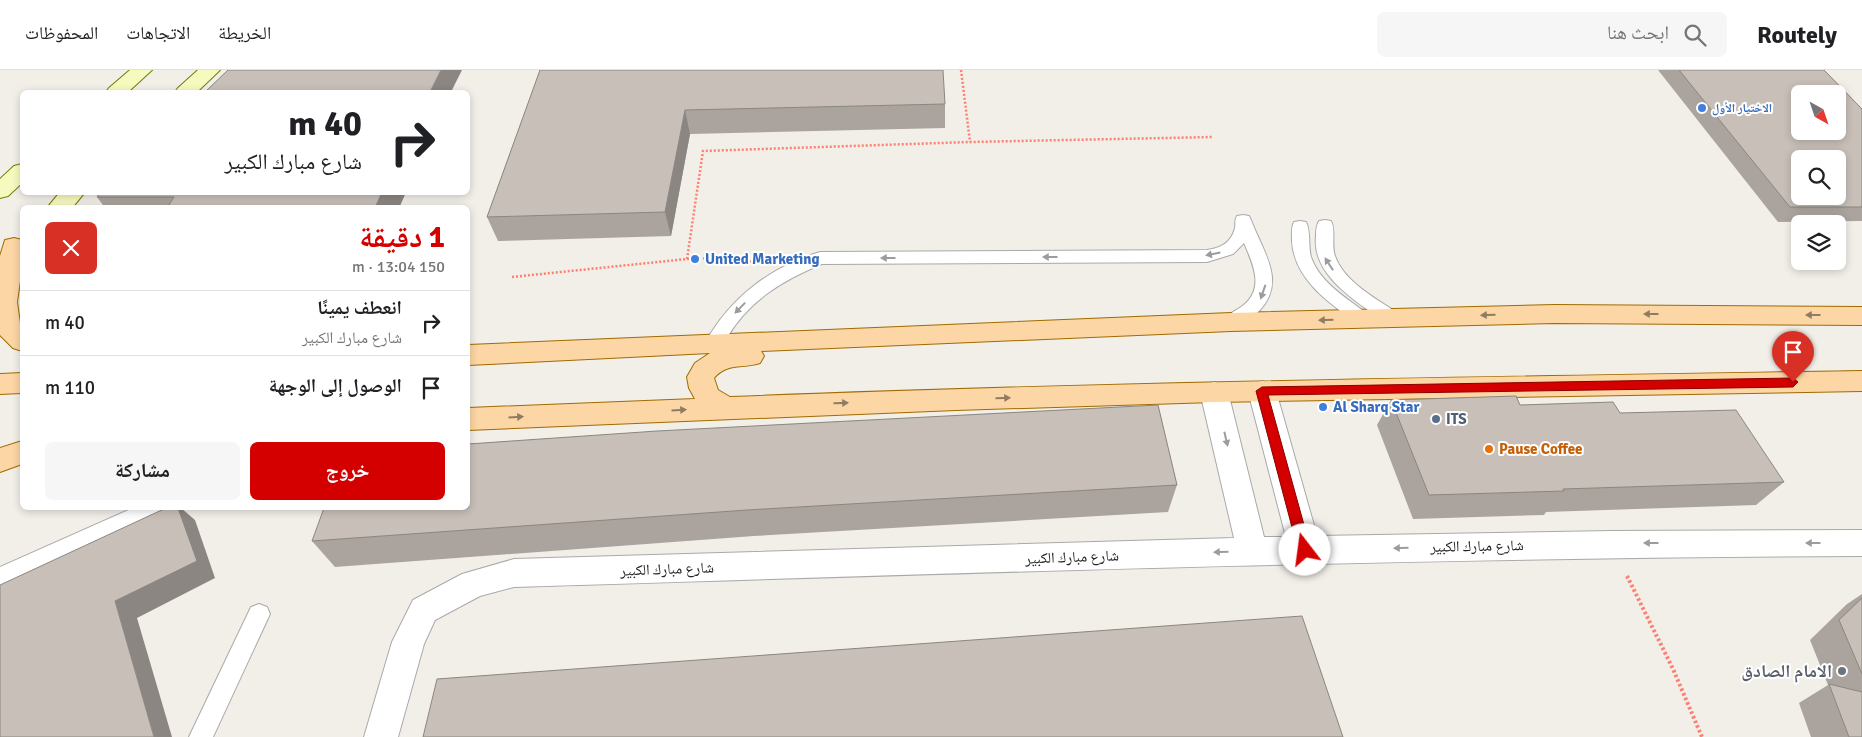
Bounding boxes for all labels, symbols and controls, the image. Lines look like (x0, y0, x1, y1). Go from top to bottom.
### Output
search box (1377, 12, 1727, 57)
text: Routely (1757, 20, 1837, 50)
text: ابحث هنا (1607, 21, 1669, 45)
icon: search (1681, 21, 1709, 49)
text: المحفوظات (25, 22, 98, 44)
text: الاتجاهات (126, 22, 190, 44)
text: الخريطة (218, 22, 271, 44)
north arrow (1791, 85, 1846, 140)
map controls (1791, 85, 1846, 270)
place label: الاختيار الأول (1712, 101, 1772, 116)
text: 40 m (288, 102, 362, 145)
marker: الاختيار الأول (1696, 102, 1708, 114)
icon: right (380, 110, 445, 175)
text: شارع مبارك الكبير (224, 148, 362, 175)
button: search (1791, 150, 1846, 205)
button: layers (1791, 215, 1846, 270)
text: 1 دقيقة (359, 219, 445, 256)
button: close (45, 222, 97, 274)
place label: United Marketing (705, 250, 820, 268)
one-way arrow (1204, 251, 1220, 259)
marker: United Marketing (689, 253, 701, 265)
one-way arrow (1042, 253, 1058, 261)
one-way arrow (880, 254, 896, 262)
text: 150 m · 13:04 (352, 257, 445, 277)
one-way arrow (1325, 257, 1334, 270)
one-way arrow (1259, 285, 1267, 300)
text: انعطف يمينًا (317, 296, 402, 320)
one-way arrow (734, 301, 746, 313)
icon: right (417, 309, 445, 337)
one-way arrow (1643, 310, 1659, 318)
text: 40 m (45, 311, 85, 335)
one-way arrow (1805, 311, 1821, 319)
one-way arrow (1480, 312, 1496, 320)
one-way arrow (1318, 316, 1334, 324)
text: شارع مبارك الكبير (302, 328, 402, 348)
pin (1772, 331, 1814, 382)
icon: arrive (1779, 338, 1807, 366)
text: الوصول إلى الوجهة (269, 374, 402, 398)
icon: arrive (417, 374, 445, 402)
text: 110 m (45, 376, 95, 400)
one-way arrow (996, 394, 1012, 402)
place label: Al Sharq Star (1333, 398, 1419, 416)
one-way arrow (833, 399, 849, 407)
marker: Al Sharq Star (1317, 401, 1329, 413)
one-way arrow (671, 405, 687, 413)
place label: ITS (1446, 410, 1467, 428)
one-way arrow (508, 413, 524, 421)
marker: ITS (1430, 413, 1442, 425)
one-way arrow (1222, 432, 1230, 447)
place label: Pause Coffee (1499, 440, 1583, 458)
button: مشاركة (45, 442, 240, 500)
button: خروج (250, 442, 445, 500)
marker: Pause Coffee (1483, 443, 1495, 455)
position arrow (1278, 523, 1330, 575)
street label: شارع مبارك الكبير (1429, 536, 1524, 557)
one-way arrow (1643, 539, 1659, 547)
one-way arrow (1805, 539, 1821, 547)
one-way arrow (1393, 544, 1409, 552)
street label: شارع مبارك الكبير (1024, 546, 1119, 569)
one-way arrow (1213, 548, 1229, 556)
street label: شارع مبارك الكبير (619, 558, 714, 581)
place label: الامام الصادق (1741, 660, 1832, 683)
marker: الامام الصادق (1836, 665, 1848, 677)

